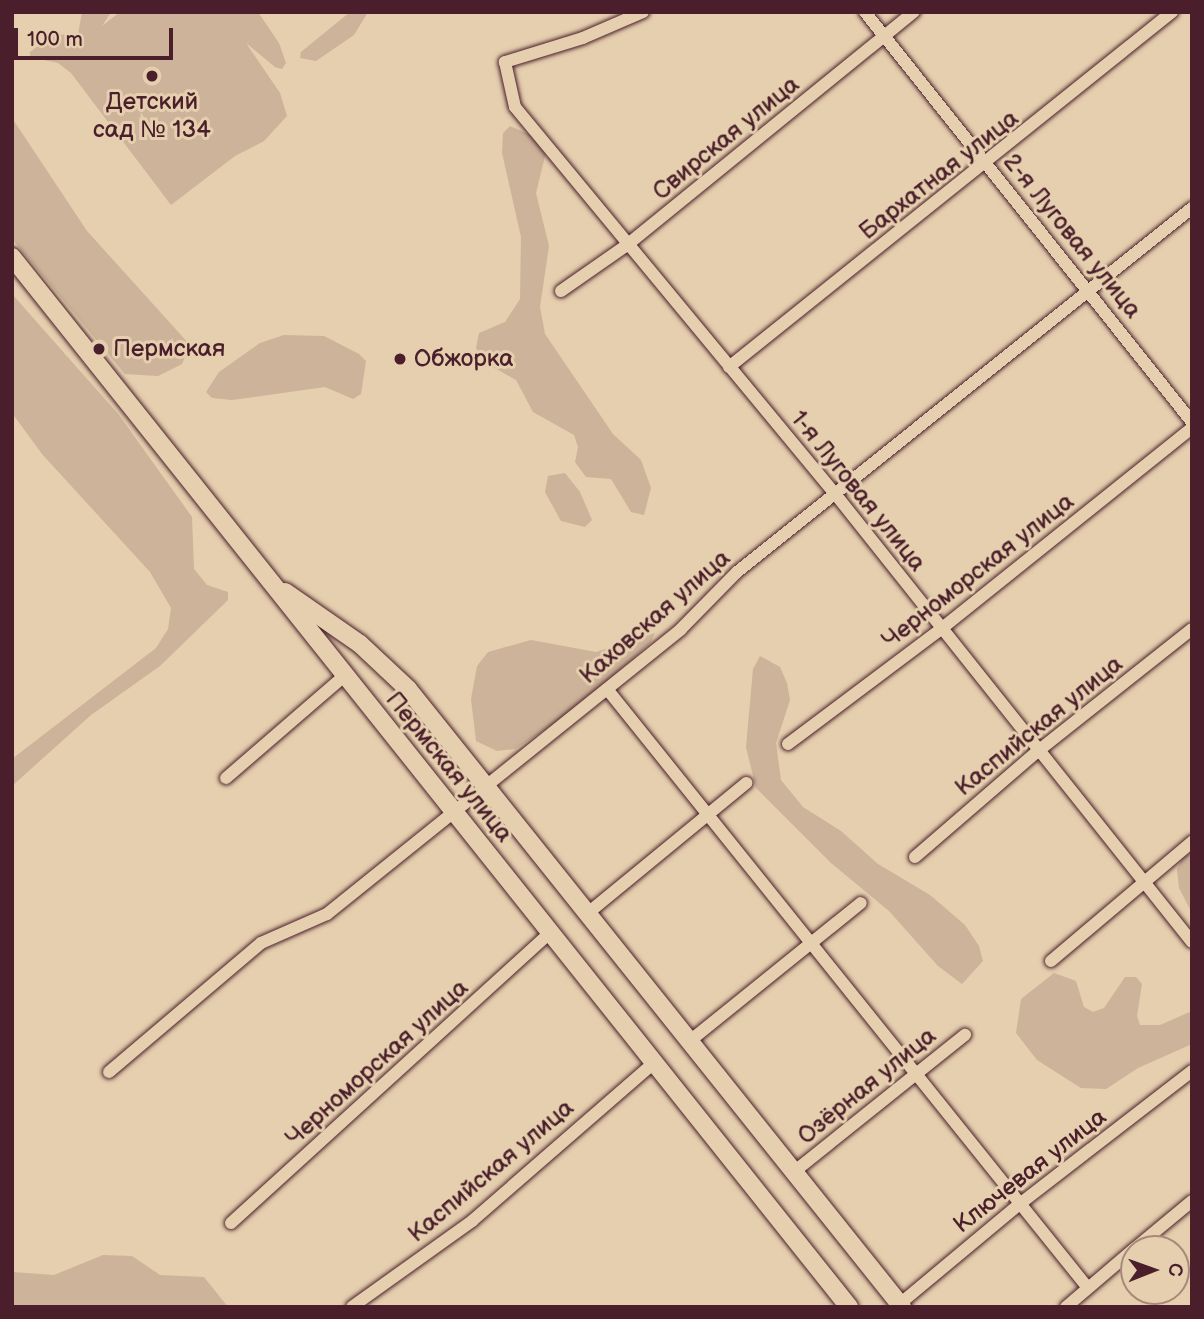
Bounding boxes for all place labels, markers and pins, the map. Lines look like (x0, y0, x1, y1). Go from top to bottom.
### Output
marker: Детский сад № 134 (144, 68, 160, 84)
place label: Детский сад № 134 (93, 88, 211, 144)
place label: Пермская (113, 335, 225, 363)
marker: Пермская (91, 341, 107, 357)
place label: Обжорка (414, 345, 513, 373)
marker: Обжорка (392, 351, 408, 367)

